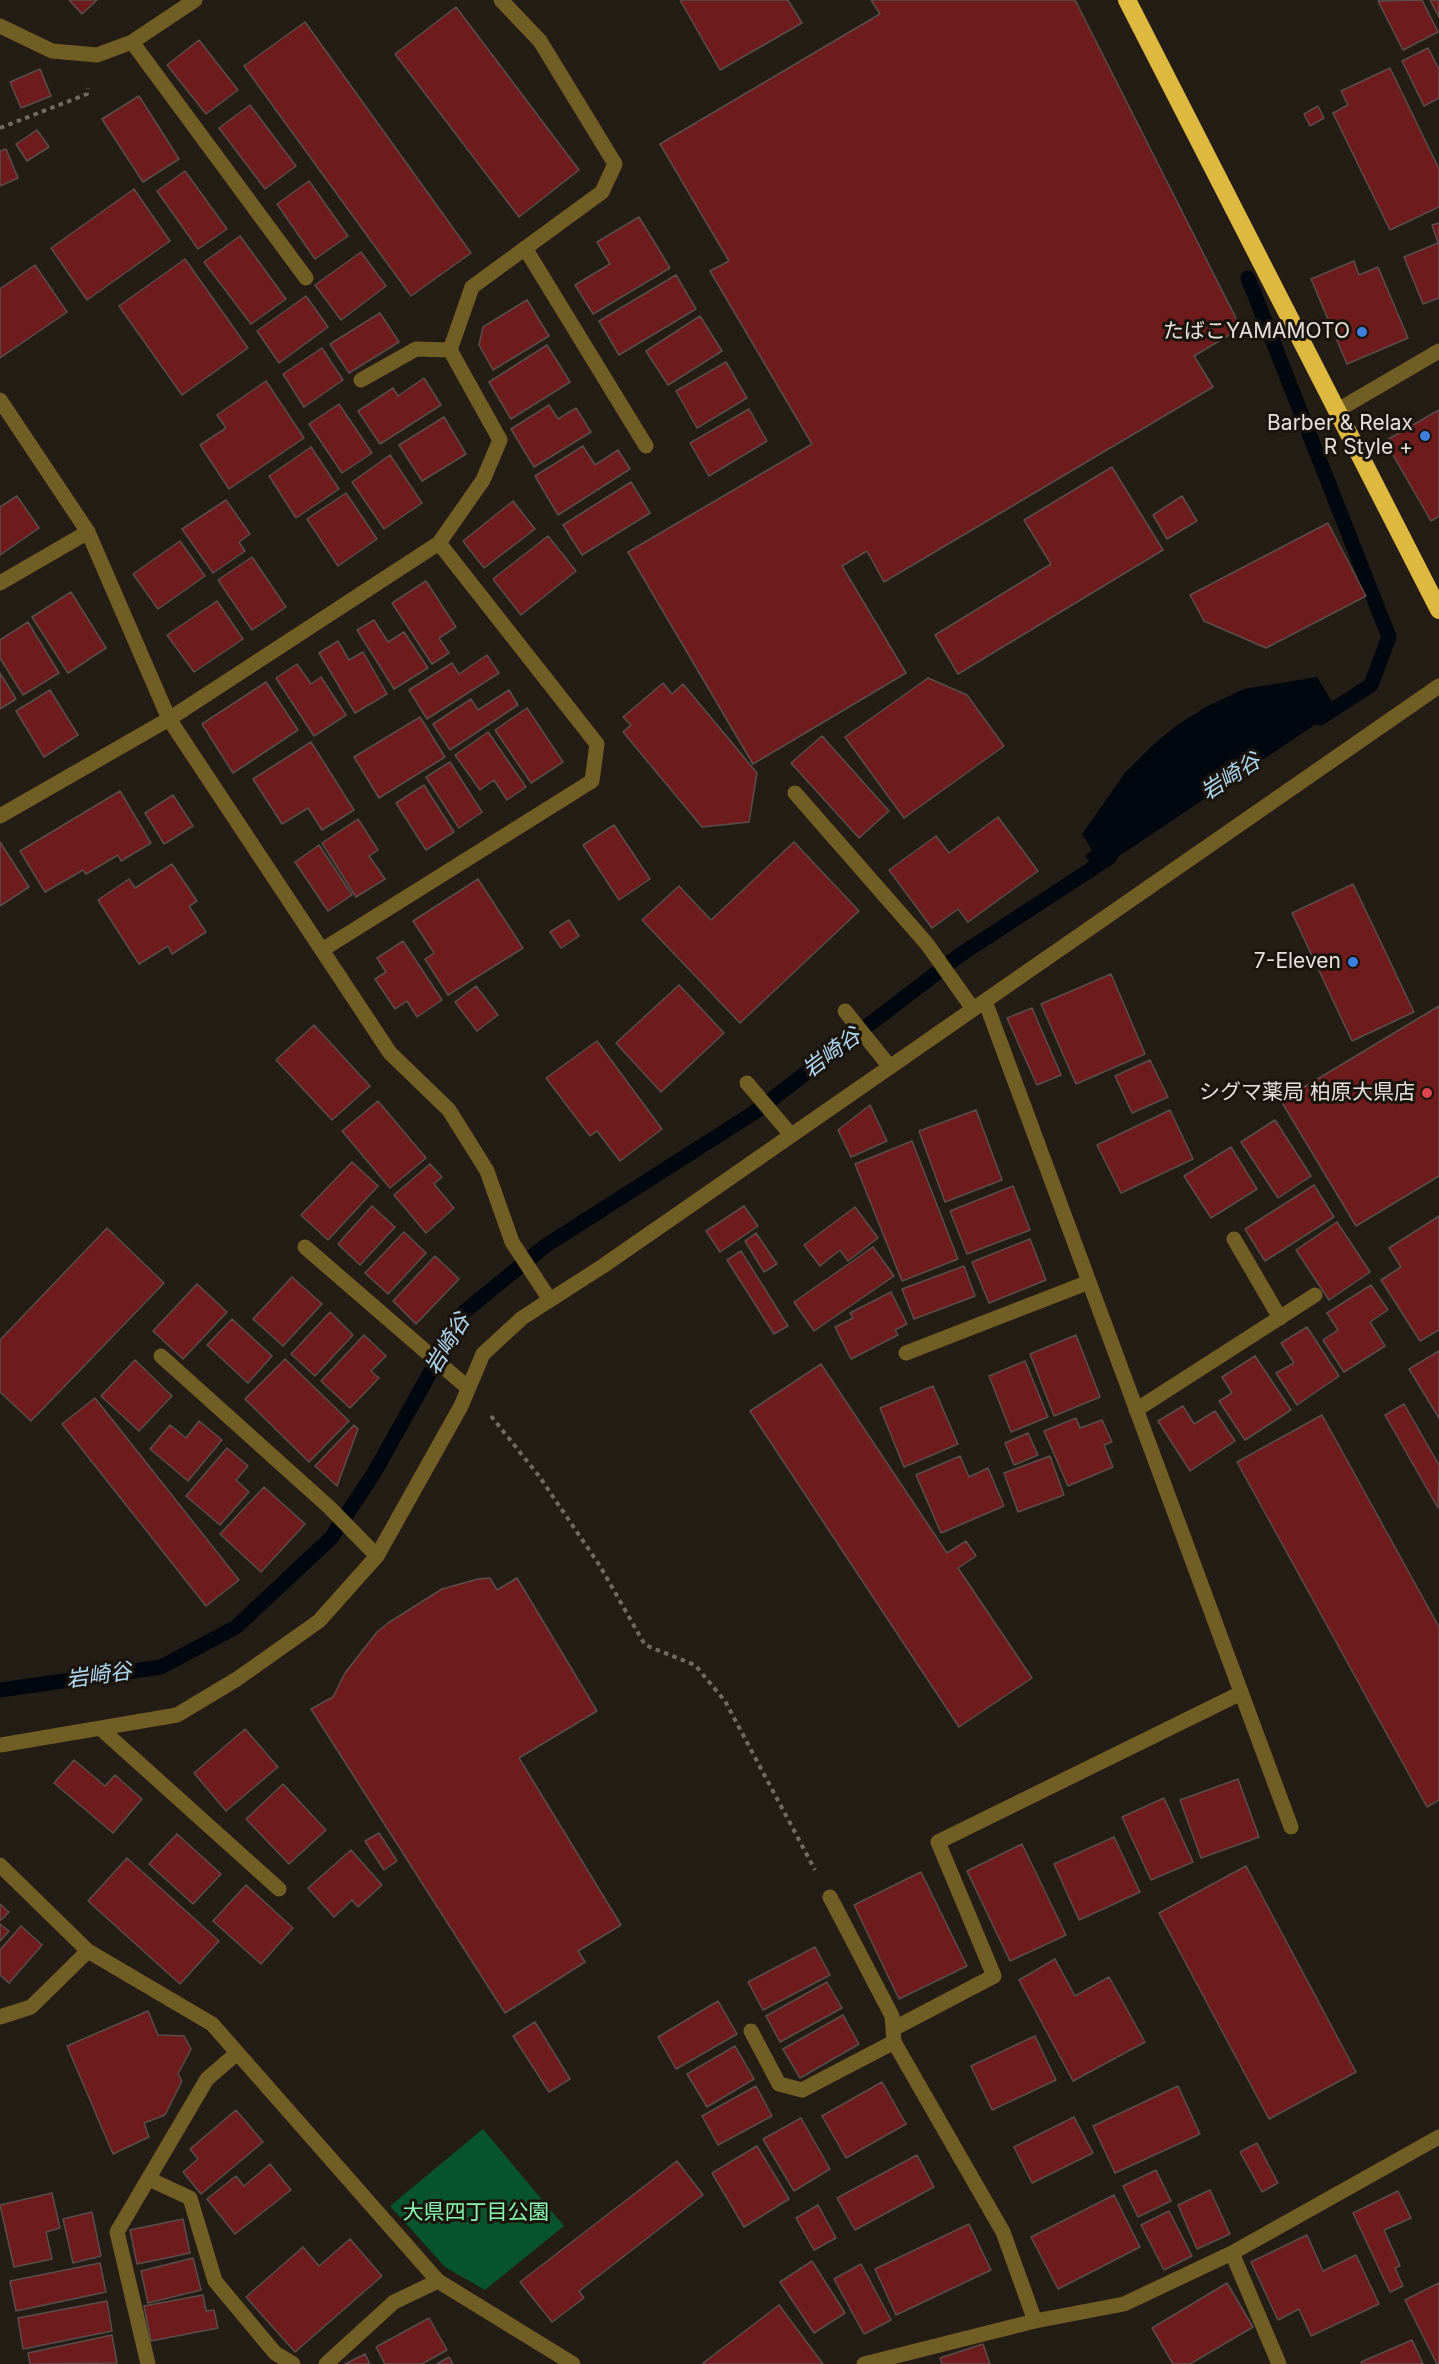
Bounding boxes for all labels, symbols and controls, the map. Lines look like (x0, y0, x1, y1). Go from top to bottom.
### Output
place label: たばこYAMAMOTO (1163, 319, 1350, 345)
marker: たばこYAMAMOTO (1355, 325, 1369, 339)
place label: Barber & Relax R Style + (1267, 411, 1413, 461)
marker: Barber & Relax R Style + (1418, 429, 1432, 443)
water label: 岩崎谷 (1196, 748, 1266, 806)
place label: 7-Eleven (1254, 949, 1341, 975)
marker: 7-Eleven (1346, 955, 1360, 969)
water label: 岩崎谷 (798, 1023, 866, 1083)
place label: シグマ薬局 柏原大県店 (1199, 1080, 1415, 1106)
marker: シグマ薬局 柏原大県店 (1420, 1086, 1434, 1100)
water label: 岩崎谷 (420, 1309, 476, 1379)
water label: 岩崎谷 (64, 1658, 134, 1694)
park label: 大県四丁目公園 (403, 2200, 549, 2226)

